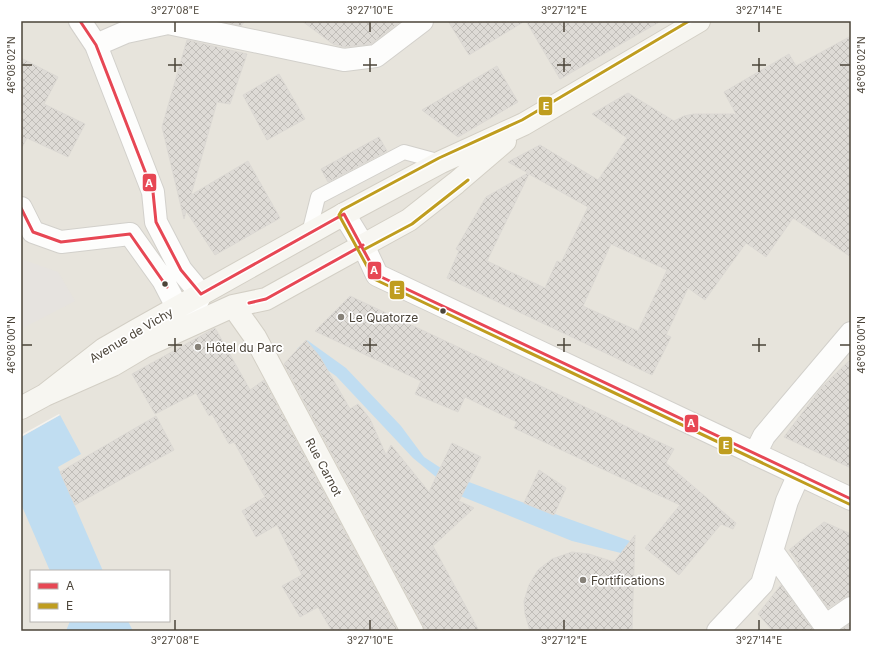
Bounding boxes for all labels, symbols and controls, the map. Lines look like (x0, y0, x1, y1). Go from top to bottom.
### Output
text: 3°27'08"E (151, 4, 199, 16)
text: 3°27'10"E (347, 4, 393, 16)
text: 3°27'12"E (541, 4, 587, 16)
text: 3°27'14"E (736, 4, 782, 16)
text: 46°08'02"N (5, 36, 17, 94)
text: 46°08'02"N (855, 36, 867, 94)
line badge: E (538, 96, 553, 116)
text: E (543, 99, 550, 113)
line badge: A (142, 173, 157, 192)
text: A (145, 176, 153, 190)
line badge: A (367, 261, 382, 280)
text: A (370, 263, 378, 277)
unlabelled marker (160, 279, 170, 289)
line badge: E (389, 280, 405, 300)
text: E (394, 283, 401, 297)
street label: Avenue de Vichy (86, 304, 176, 366)
unlabelled marker (438, 306, 448, 316)
place label: Le Quatorze (349, 310, 418, 325)
marker: Le Quatorze (336, 312, 346, 322)
text: 46°08'00"N (5, 316, 17, 374)
text: 46°08'00"N (855, 316, 867, 374)
place label: Hôtel du Parc (206, 340, 283, 355)
marker: Hôtel du Parc (193, 342, 203, 352)
line badge: A (684, 414, 699, 433)
text: A (687, 416, 695, 430)
street label: Rue Carnot (302, 435, 346, 499)
line badge: E (718, 436, 733, 455)
text: E (723, 438, 730, 452)
legend (30, 570, 170, 622)
place label: Fortifications (591, 573, 665, 588)
marker: Fortifications (578, 575, 588, 585)
text: A (66, 578, 74, 593)
text: E (66, 598, 73, 613)
text: 3°27'08"E (151, 634, 199, 646)
text: 3°27'10"E (347, 634, 393, 646)
text: 3°27'12"E (541, 634, 587, 646)
text: 3°27'14"E (736, 634, 782, 646)

